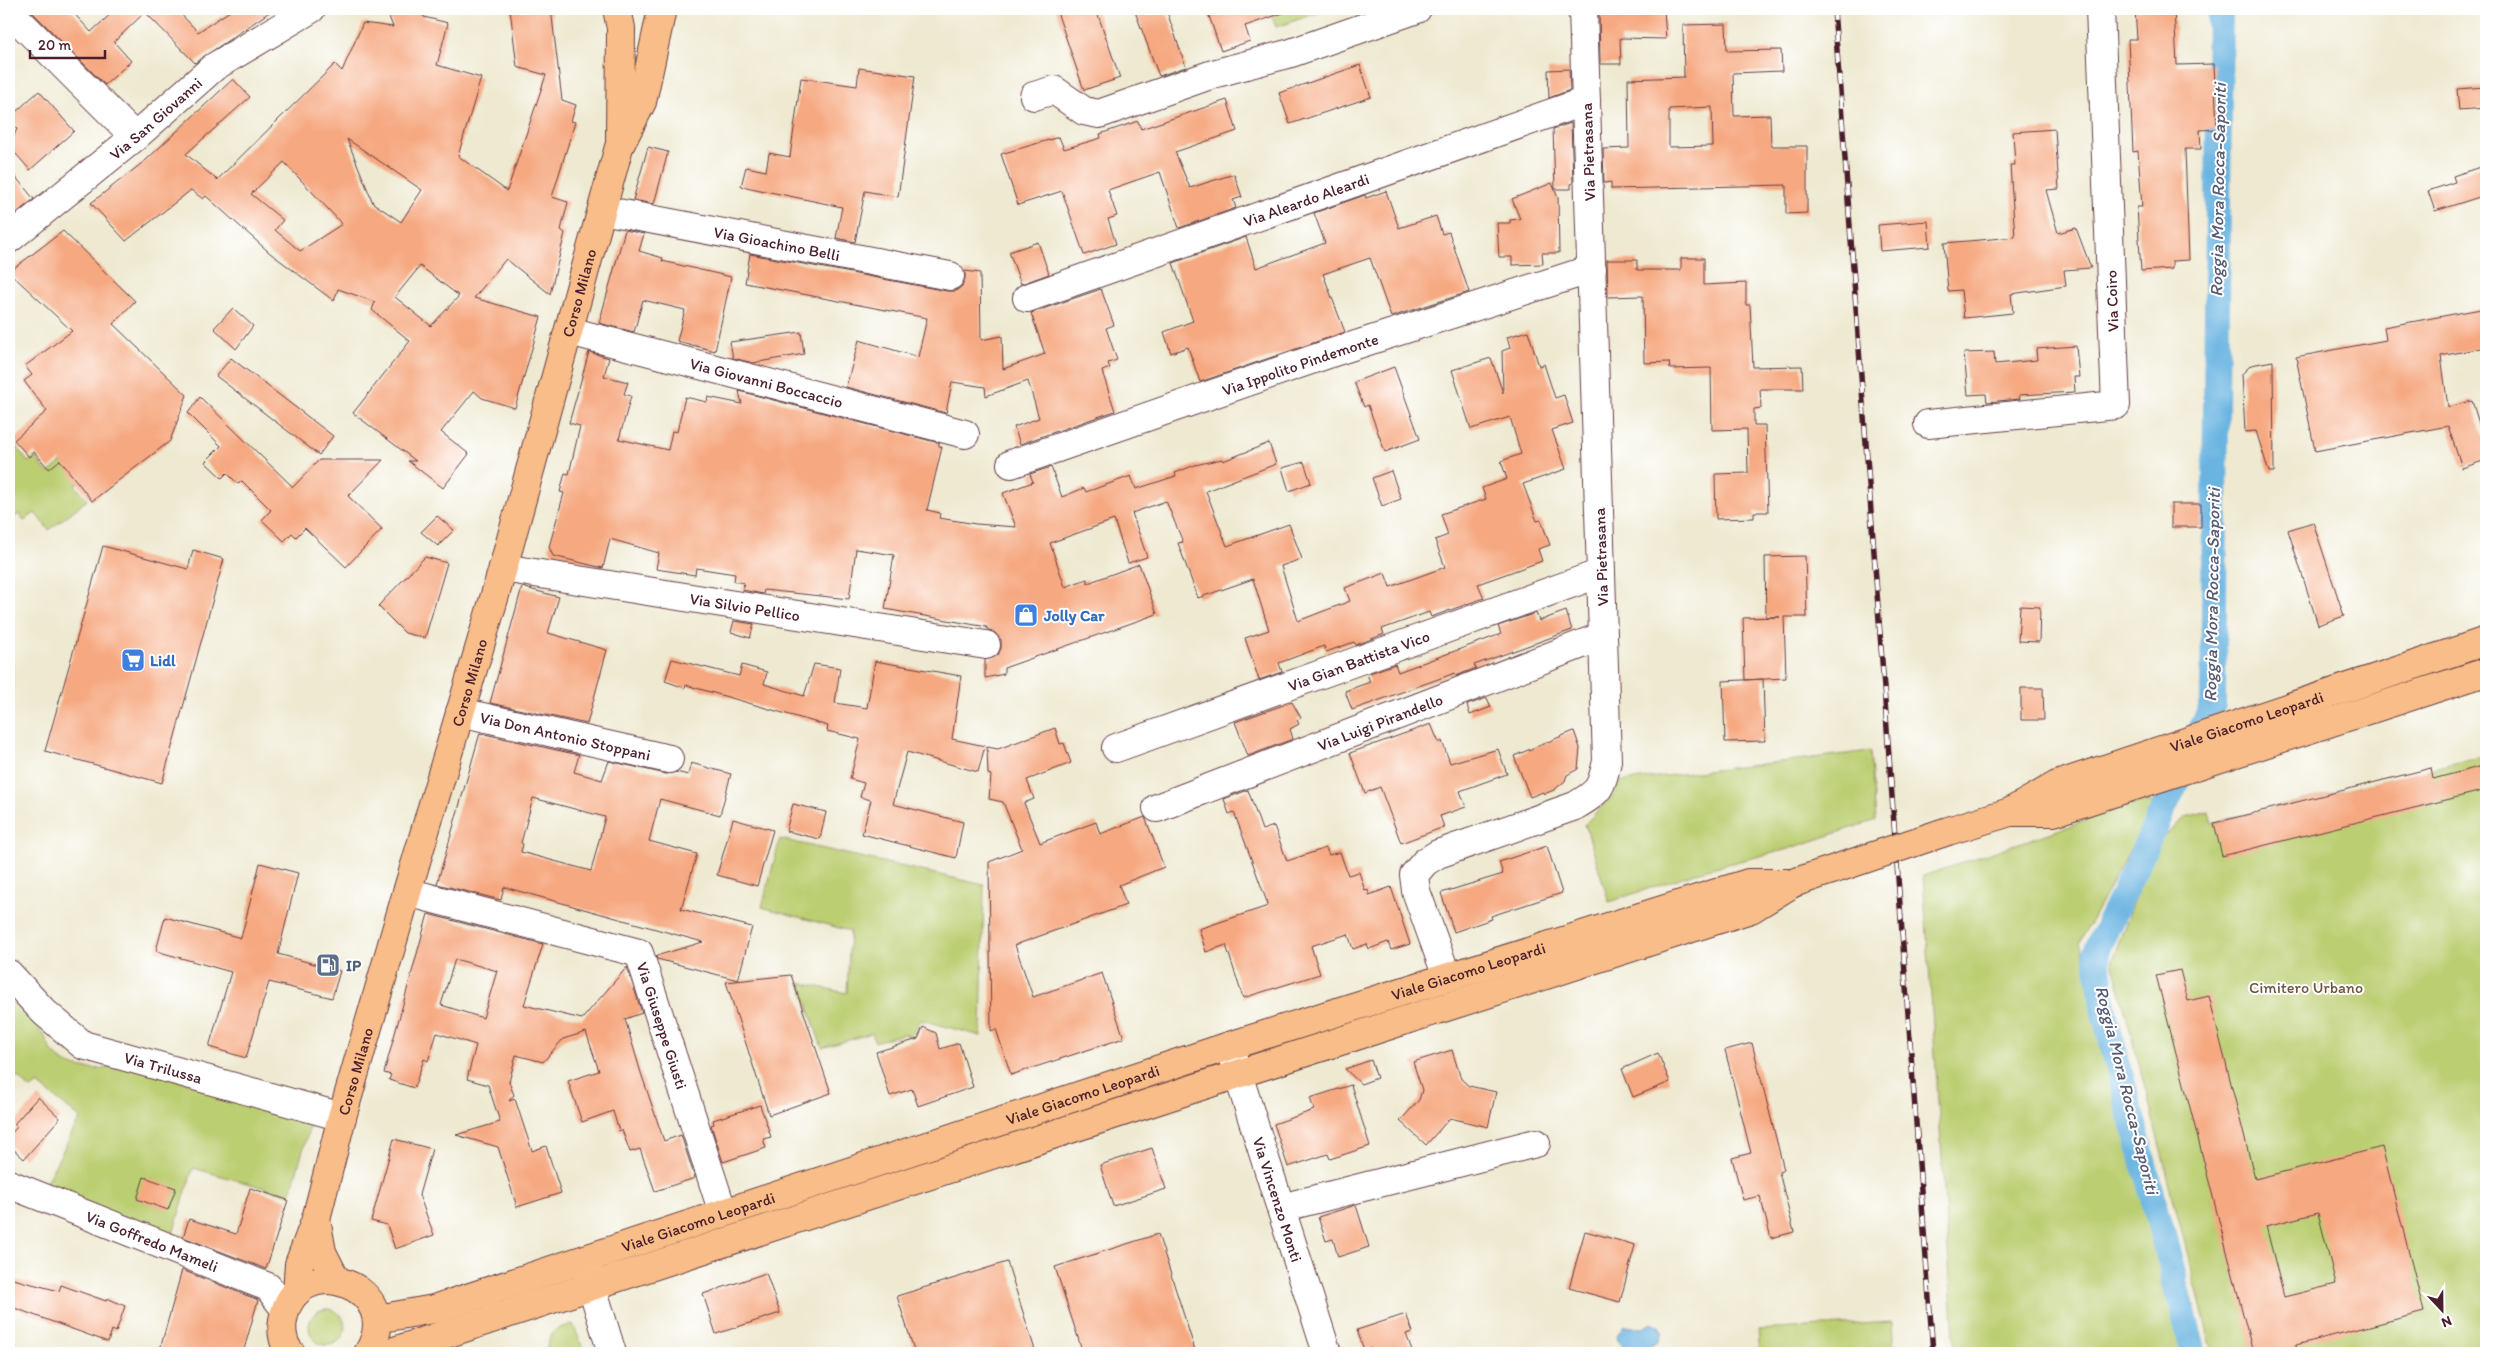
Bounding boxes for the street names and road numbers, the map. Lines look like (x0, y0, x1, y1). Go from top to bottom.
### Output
street label: Via San Giovanni (106, 73, 206, 163)
street label: Via Pietrasana (1577, 102, 1599, 202)
street label: Via Aleardo Aleardi (1241, 169, 1372, 231)
street label: Via Gioachino Belli (712, 222, 842, 264)
street label: Corso Milano (558, 247, 600, 339)
street label: Via Coiro (2101, 270, 2123, 332)
street label: Via Ippolito Pindemonte (1220, 329, 1381, 400)
street label: Via Giovanni Boccaccio (688, 353, 845, 411)
street label: Via Pietrasana (1590, 507, 1612, 607)
street label: Via Silvio Pellico (688, 588, 801, 625)
street label: Via Gian Battista Vico (1285, 626, 1432, 695)
street label: Corso Milano (447, 636, 491, 729)
street label: Viale Giacomo Leopardi (2167, 687, 2326, 756)
street label: Via Luigi Pirandello (1315, 689, 1445, 755)
street label: Via Don Antonio Stoppani (478, 707, 653, 764)
street label: Viale Giacomo Leopardi (1389, 938, 1548, 1004)
street label: Via Giuseppe Giusti (633, 959, 692, 1091)
street label: Corso Milano (333, 1025, 377, 1118)
street label: Via Trilussa (122, 1047, 204, 1087)
street label: Viale Giacomo Leopardi (1003, 1060, 1162, 1129)
street label: Via Vincenzo Monti (1249, 1134, 1307, 1264)
street label: Viale Giacomo Leopardi (619, 1187, 777, 1256)
street label: Via Goffredo Mameli (83, 1206, 221, 1276)

